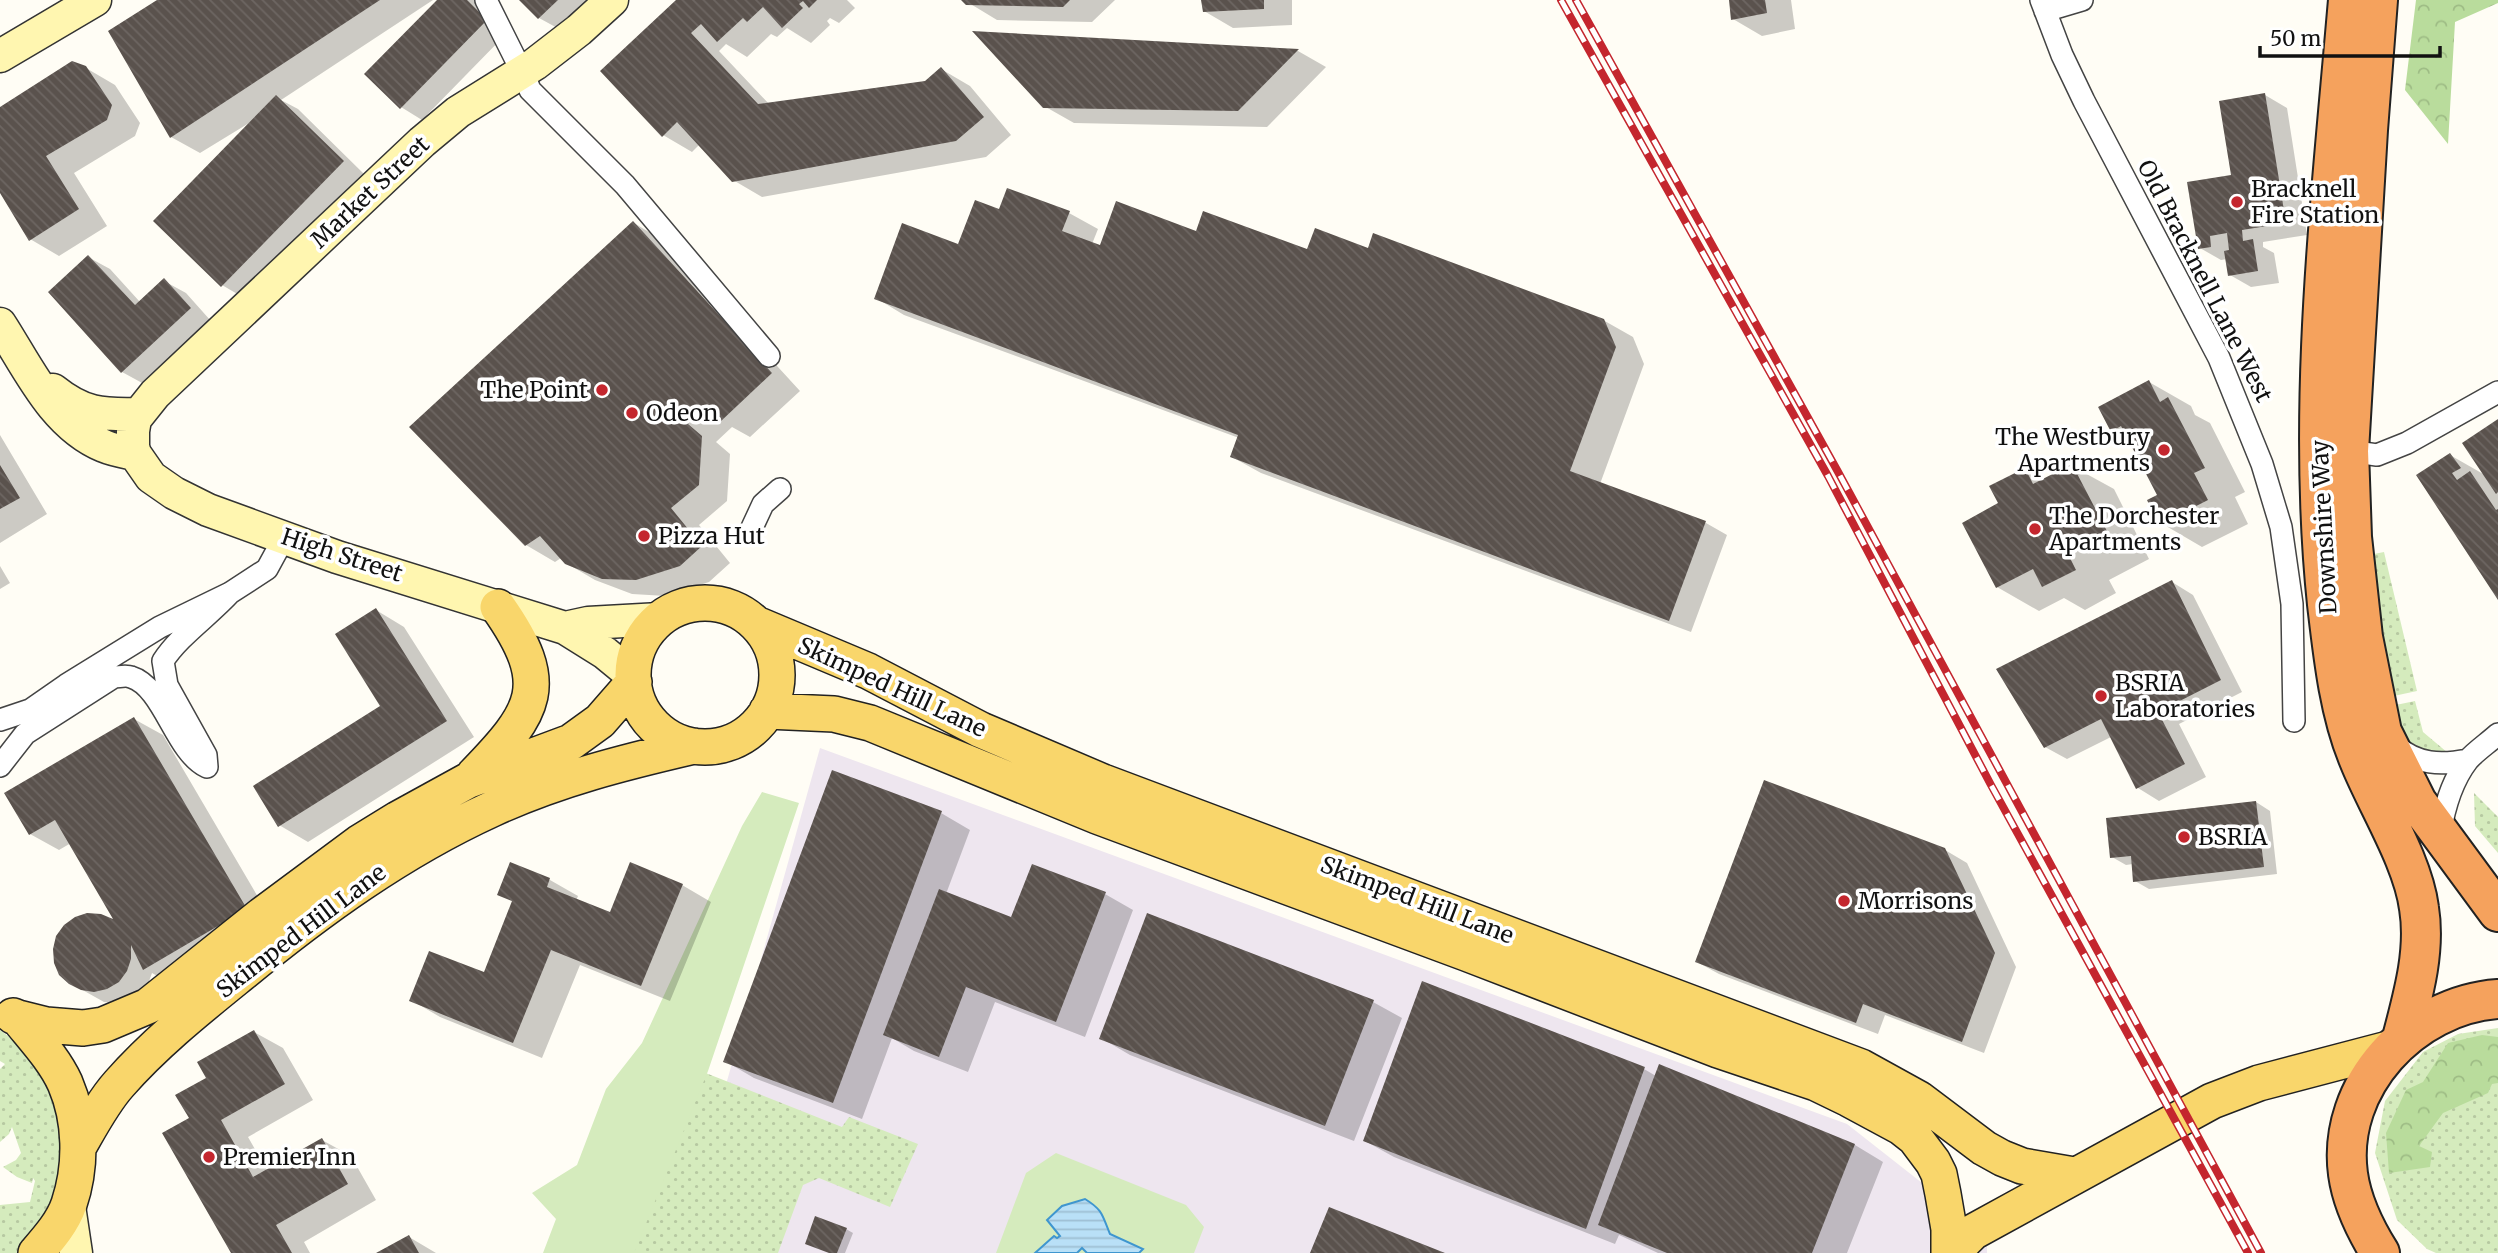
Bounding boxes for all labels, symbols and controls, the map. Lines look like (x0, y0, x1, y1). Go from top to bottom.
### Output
scale bar (2260, 14, 2440, 58)
text: 50 m (2270, 25, 2321, 52)
street label: Market Street (304, 129, 435, 254)
street label: Old Bracknell Lane West (2132, 155, 2279, 407)
place label: Bracknell Fire Station (2251, 174, 2379, 229)
marker: Bracknell Fire Station (2229, 194, 2245, 210)
place label: The Point (480, 375, 588, 404)
marker: The Point (594, 382, 610, 398)
place label: Odeon (646, 398, 718, 427)
marker: Odeon (624, 405, 640, 421)
place label: The Westbury Apartments (1995, 422, 2151, 477)
street label: Downshire Way (2304, 439, 2343, 615)
marker: The Westbury Apartments (2156, 442, 2172, 458)
place label: The Dorchester Apartments (2048, 501, 2219, 556)
street label: High Street (278, 521, 406, 588)
place label: Pizza Hut (658, 521, 765, 550)
marker: The Dorchester Apartments (2027, 521, 2043, 537)
marker: Pizza Hut (636, 528, 652, 544)
street label: Skimped Hill Lane (793, 630, 991, 743)
place label: BSRIA Laboratories (2115, 668, 2255, 723)
marker: BSRIA Laboratories (2093, 688, 2109, 704)
place label: BSRIA (2198, 822, 2268, 851)
marker: BSRIA (2176, 829, 2192, 845)
street label: Skimped Hill Lane (1317, 849, 1518, 950)
street label: Skimped Hill Lane (210, 857, 391, 1004)
place label: Morrisons (1858, 886, 1973, 915)
marker: Morrisons (1836, 893, 1852, 909)
place label: Premier Inn (223, 1142, 356, 1171)
marker: Premier Inn (201, 1149, 217, 1165)

